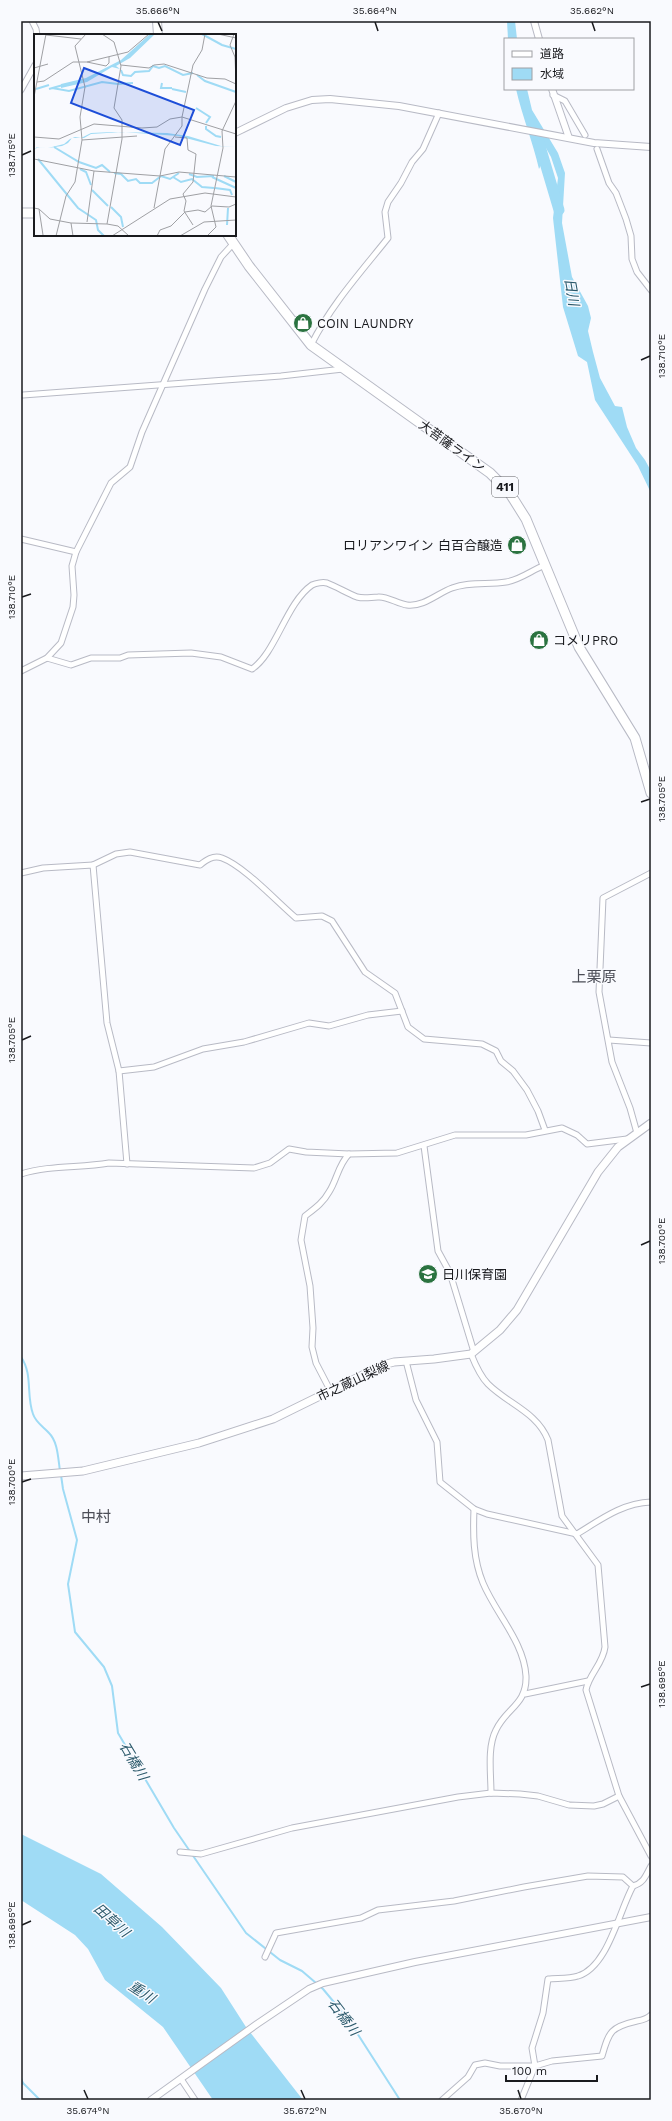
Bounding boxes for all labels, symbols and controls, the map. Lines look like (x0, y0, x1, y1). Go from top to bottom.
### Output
text: 35.666°N (136, 5, 180, 16)
text: 35.664°N (353, 5, 397, 16)
text: 35.662°N (570, 5, 614, 16)
inset map (34, 34, 236, 236)
legend (504, 38, 634, 90)
text: 道路 (540, 47, 564, 61)
text: 水域 (540, 67, 564, 81)
text: 138.715°E (6, 133, 17, 177)
water label: 日川 (562, 277, 583, 309)
shop icon: COIN LAUNDRY (292, 312, 314, 334)
place label: COIN LAUNDRY (317, 316, 414, 331)
text: 138.710°E (656, 334, 667, 378)
street label: 大菩薩ライン (416, 417, 488, 475)
road number: 411 (492, 477, 518, 497)
shop icon: ロリアンワイン 白百合醸造 (506, 534, 528, 556)
place label: ロリアンワイン 白百合醸造 (343, 538, 503, 553)
text: 138.710°E (6, 575, 17, 619)
shop icon: コメリPRO (528, 629, 550, 651)
place label: コメリPRO (553, 633, 618, 648)
text: 138.705°E (656, 776, 667, 822)
district label: 上栗原 (571, 968, 617, 986)
text: 138.705°E (6, 1017, 17, 1063)
text: 138.700°E (656, 1218, 667, 1264)
school or university icon: 日川保育園 (417, 1263, 439, 1285)
place label: 日川保育園 (442, 1267, 507, 1282)
street label: 市之蔵山梨線 (314, 1358, 392, 1404)
text: 138.700°E (6, 1459, 17, 1505)
district label: 中村 (81, 1508, 111, 1526)
text: 138.695°E (656, 1660, 667, 1708)
water label: 石橋川 (116, 1739, 153, 1785)
water label: 田草川 (91, 1900, 134, 1941)
text: 138.695°E (6, 1901, 17, 1949)
water label: 重川 (126, 1978, 160, 2007)
water label: 石橋川 (325, 1995, 364, 2040)
scale bar (506, 2057, 597, 2083)
text: 100 m (512, 2064, 547, 2078)
text: 35.674°N (66, 2105, 110, 2116)
text: 35.672°N (283, 2105, 327, 2116)
text: 35.670°N (499, 2105, 543, 2116)

